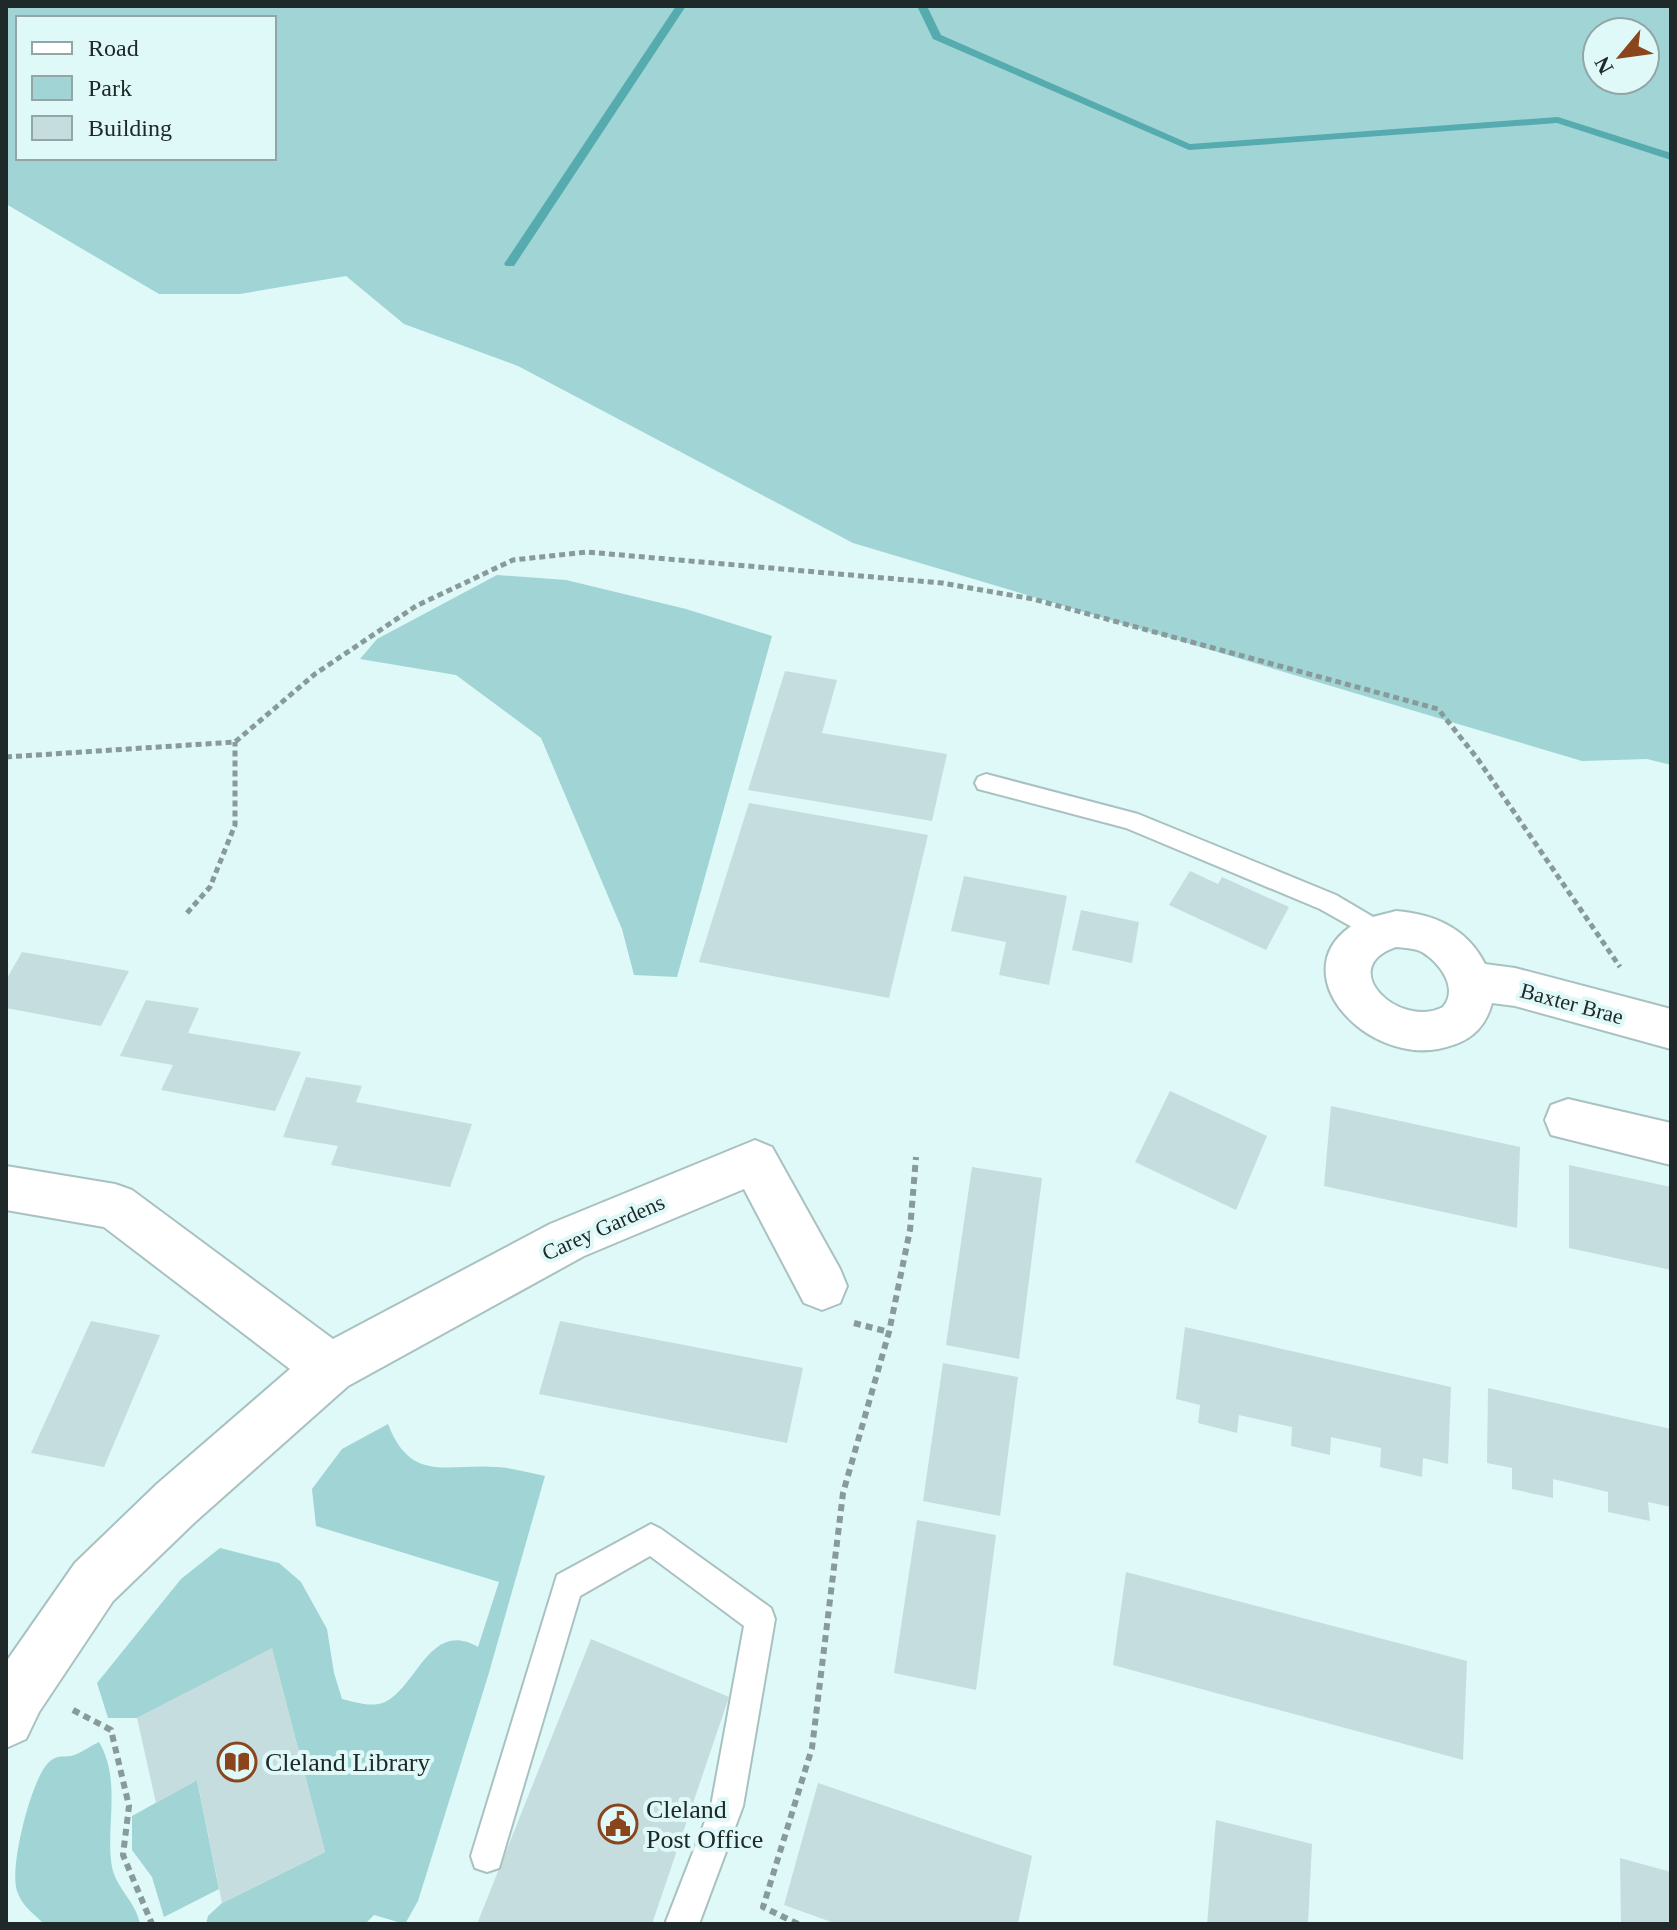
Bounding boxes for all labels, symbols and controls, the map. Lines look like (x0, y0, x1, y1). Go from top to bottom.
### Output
legend (16, 16, 276, 160)
north arrow (1581, 16, 1661, 96)
text: Road (88, 35, 139, 61)
text: N (1589, 52, 1619, 78)
text: Park (88, 75, 132, 101)
text: Building (88, 115, 172, 141)
street label: Baxter Brae (1518, 978, 1626, 1029)
street label: Carey Gardens (538, 1189, 668, 1266)
library icon: Cleland Library (216, 1741, 258, 1783)
place label: Cleland Library (265, 1748, 430, 1777)
place label: Cleland Post Office (646, 1795, 763, 1854)
public building icon: Cleland Post Office (597, 1803, 639, 1845)

